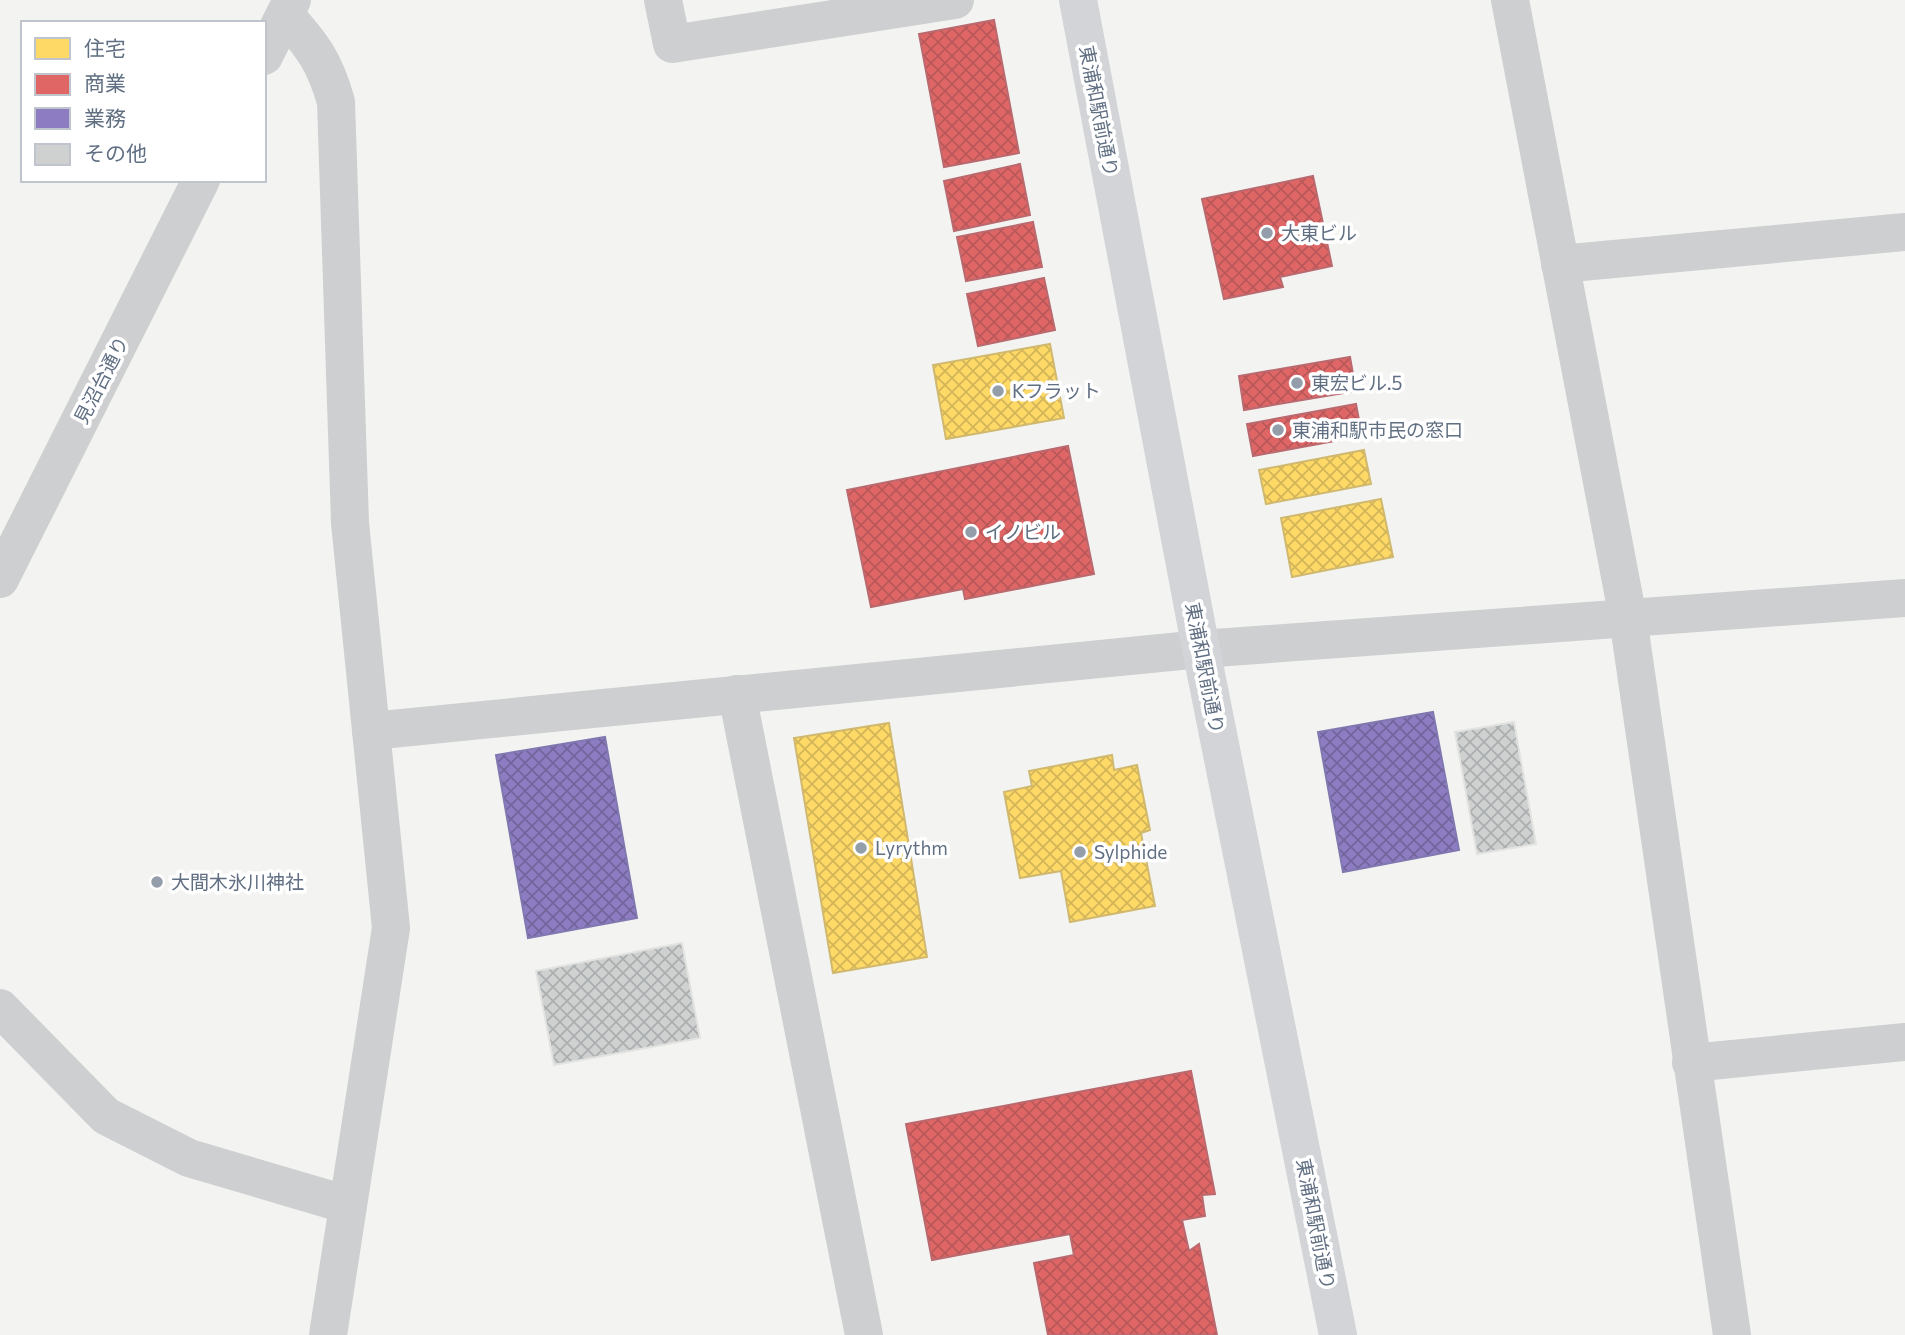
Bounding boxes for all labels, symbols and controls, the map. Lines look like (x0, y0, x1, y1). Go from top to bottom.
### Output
legend (21, 21, 266, 182)
text: 住宅 (84, 35, 126, 60)
street label: 東浦和駅前通り (1076, 43, 1123, 178)
text: 商業 (84, 70, 126, 95)
text: 業務 (84, 105, 126, 130)
text: その他 (84, 140, 147, 165)
place label: 大東ビル (1281, 221, 1357, 244)
marker: 大東ビル (1259, 225, 1275, 241)
street label: 見沼台通り (69, 332, 132, 427)
place label: 東宏ビル.5 (1311, 371, 1402, 394)
marker: 東宏ビル.5 (1289, 375, 1305, 391)
place label: Kフラット (1012, 379, 1101, 402)
marker: Kフラット (990, 383, 1006, 399)
place label: 東浦和駅市民の窓口 (1292, 418, 1463, 441)
marker: 東浦和駅市民の窓口 (1270, 422, 1286, 438)
place label: イノビル (985, 520, 1061, 543)
marker: イノビル (963, 524, 979, 540)
street label: 東浦和駅前通り (1182, 600, 1229, 735)
place label: Lyrythm (875, 836, 948, 859)
marker: Lyrythm (853, 840, 869, 856)
place label: Sylphide (1094, 840, 1167, 863)
marker: Sylphide (1072, 844, 1088, 860)
place label: 大間木氷川神社 (171, 870, 304, 893)
marker: 大間木氷川神社 (149, 874, 165, 890)
street label: 東浦和駅前通り (1293, 1156, 1340, 1291)

